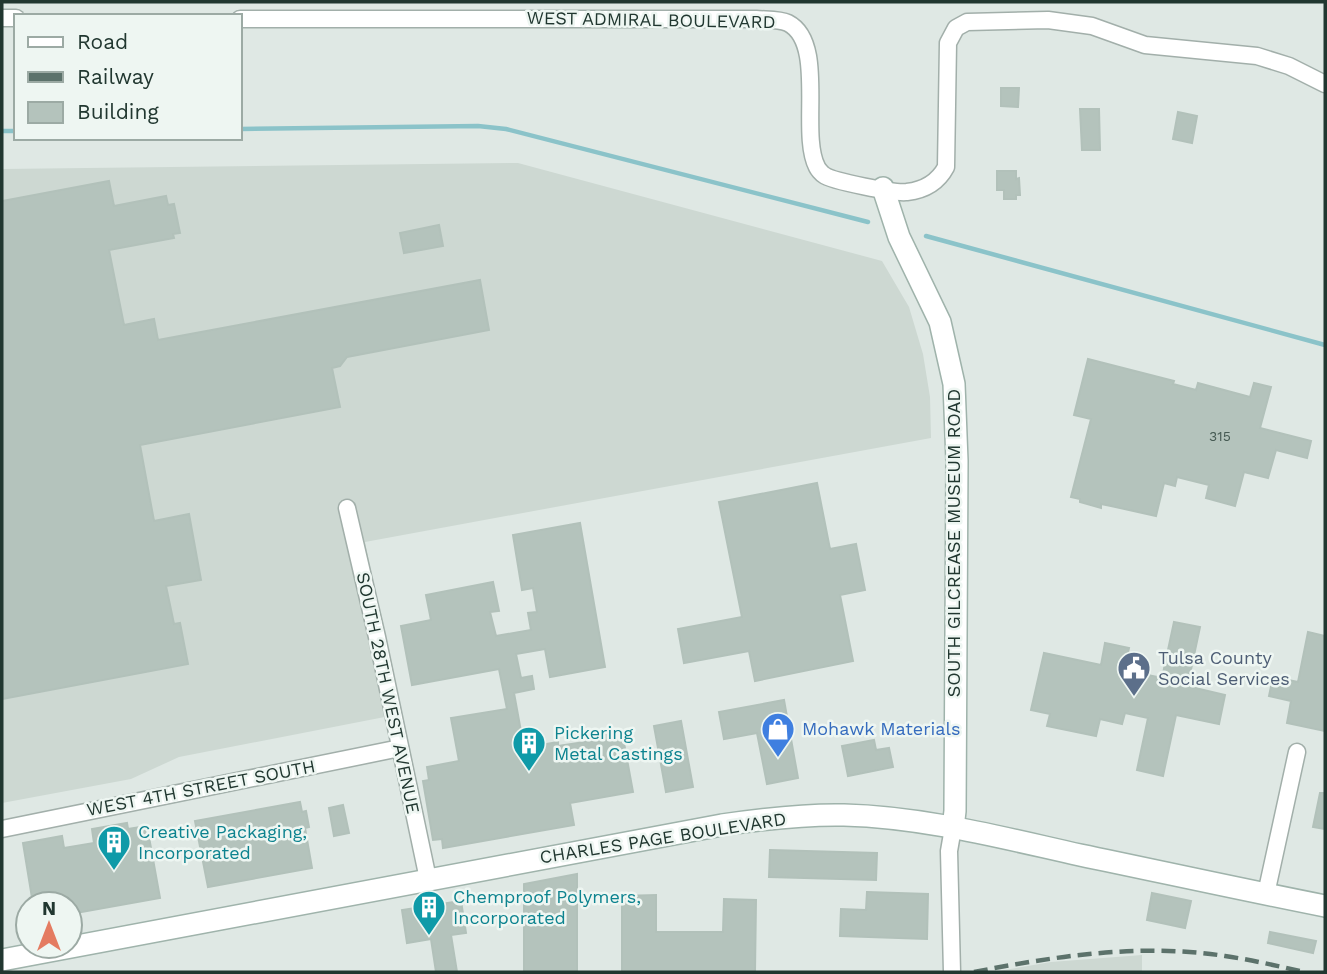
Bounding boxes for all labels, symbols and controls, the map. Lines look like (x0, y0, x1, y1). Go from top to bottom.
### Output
street label: WEST ADMIRAL BOULEVARD (526, 7, 776, 32)
legend (14, 14, 242, 140)
text: Road (77, 29, 128, 54)
text: Railway (77, 64, 154, 89)
text: Building (77, 99, 159, 124)
street label: SOUTH GILCREASE MUSEUM ROAD (943, 389, 964, 697)
house number: 315 (1209, 428, 1231, 444)
street label: SOUTH 28TH WEST AVENUE (353, 570, 424, 816)
place label: Tulsa County Social Services (1158, 647, 1290, 689)
public building icon: Tulsa County Social Services (1115, 649, 1153, 698)
shop icon: Mohawk Materials (759, 710, 797, 759)
place label: Mohawk Materials (802, 718, 961, 739)
place label: Pickering Metal Castings (554, 722, 683, 764)
building icon: Pickering Metal Castings (510, 724, 548, 773)
street label: WEST 4TH STREET SOUTH (85, 755, 317, 820)
street label: CHARLES PAGE BOULEVARD (538, 808, 788, 867)
place label: Creative Packaging, Incorporated (138, 821, 307, 863)
building icon: Creative Packaging, Incorporated (95, 823, 133, 872)
place label: Chemproof Polymers, Incorporated (453, 886, 641, 928)
building icon: Chemproof Polymers, Incorporated (410, 888, 448, 937)
north arrow (14, 890, 84, 960)
text: N (42, 897, 56, 920)

